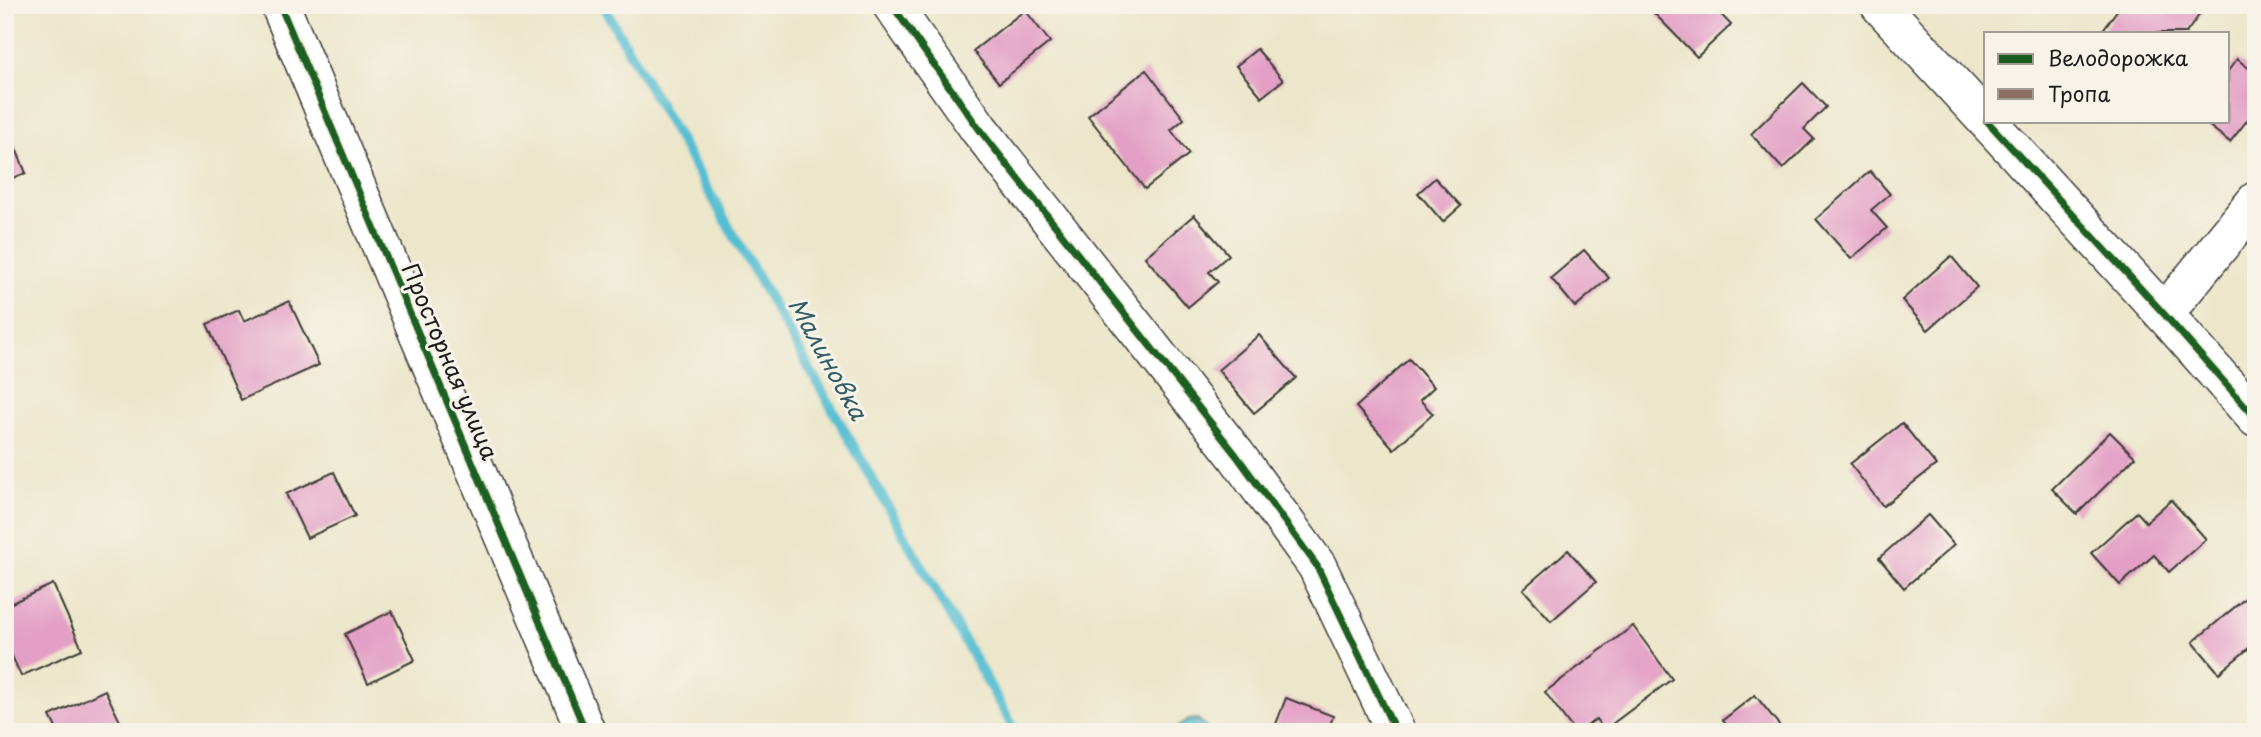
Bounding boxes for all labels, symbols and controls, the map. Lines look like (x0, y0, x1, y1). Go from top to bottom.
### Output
legend (1984, 32, 2230, 122)
text: Велодорожка (2048, 41, 2189, 73)
text: Тропа (2048, 77, 2110, 109)
street label: Просторная улица (394, 257, 508, 465)
water label: Малиновка (780, 290, 878, 427)

